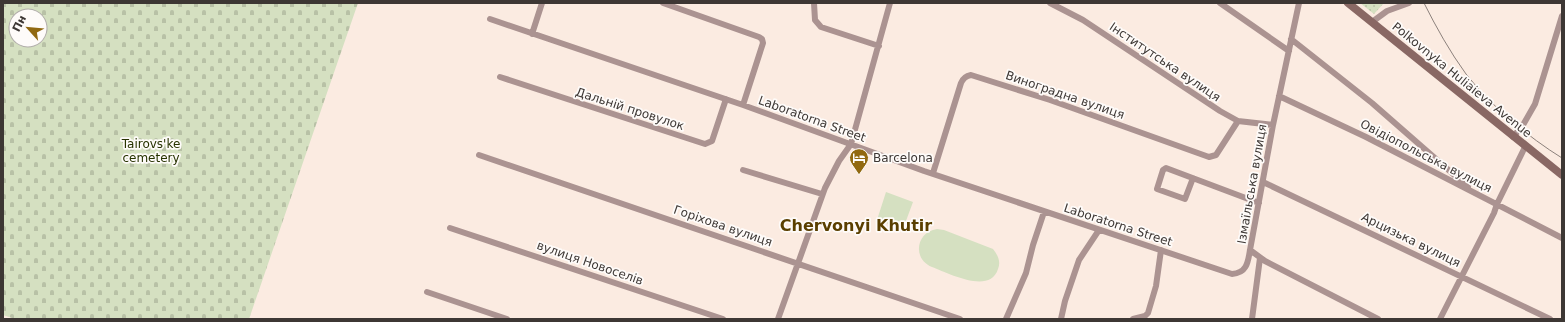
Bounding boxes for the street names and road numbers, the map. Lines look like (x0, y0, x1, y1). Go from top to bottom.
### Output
street label: Polkovnyka Huliaieva Avenue (1389, 19, 1535, 141)
street label: Інститутська вулиця (1107, 20, 1223, 104)
street label: Виноградна вулиця (1004, 68, 1126, 122)
street label: Дальній провулок (574, 85, 686, 133)
street label: Laboratorna Street (756, 93, 868, 145)
street label: Овідіопольська вулиця (1358, 117, 1494, 195)
street label: Ізмаїльська вулиця (1235, 123, 1269, 245)
street label: Laboratorna Street (1062, 201, 1174, 249)
street label: Горіхова вулиця (672, 203, 774, 249)
street label: Арцизька вулиця (1359, 210, 1463, 270)
street label: вулиця Новоселів (535, 238, 645, 288)

